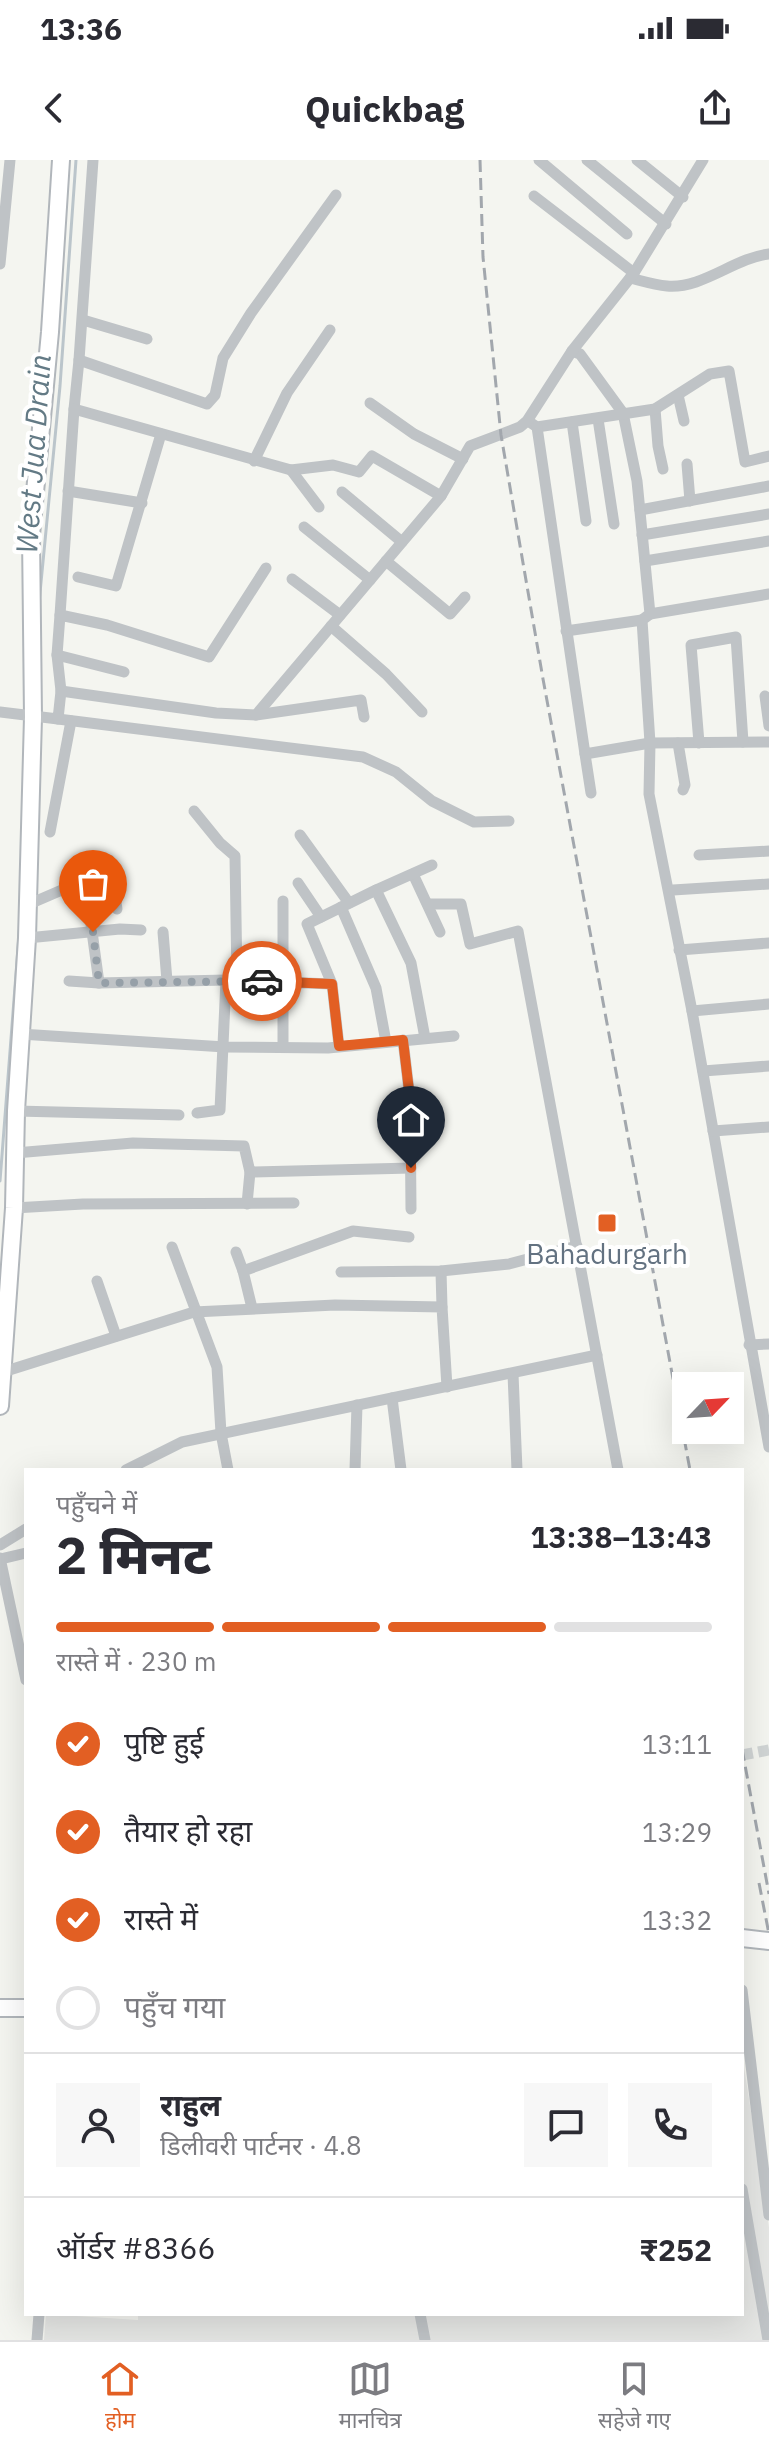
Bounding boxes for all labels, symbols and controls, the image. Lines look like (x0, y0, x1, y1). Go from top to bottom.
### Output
text: 13:36 (40, 9, 122, 48)
text: Quickbag (305, 85, 464, 132)
icon: back (32, 86, 76, 130)
icon: share (693, 86, 737, 130)
water label: West Jua Drain (6, 353, 59, 555)
pin (59, 850, 127, 932)
icon: bag (71, 862, 115, 906)
courier (222, 941, 302, 1021)
icon: car (240, 959, 284, 1003)
pin (377, 1086, 445, 1168)
icon: home (389, 1098, 433, 1142)
marker: Bahadurgarh (596, 1212, 618, 1234)
place label: Bahadurgarh (526, 1235, 688, 1272)
north arrow (672, 1372, 744, 1444)
map controls (672, 1372, 744, 1444)
text: पहुँचने में (56, 1487, 137, 1521)
text: 13:38–13:43 (531, 1517, 712, 1556)
text: 2 मिनट (56, 1521, 211, 1588)
text: रास्ते में · 230 m (56, 1644, 216, 1678)
icon: check (56, 1722, 100, 1766)
text: पुष्टि हुई (124, 1723, 204, 1762)
text: 13:11 (642, 1727, 712, 1761)
icon: check (56, 1810, 100, 1854)
text: तैयार हो रहा (124, 1811, 252, 1850)
text: 13:29 (642, 1815, 712, 1849)
icon: check (56, 1898, 100, 1942)
text: रास्ते में (124, 1899, 198, 1938)
text: 13:32 (642, 1903, 712, 1937)
text: पहुँच गया (124, 1987, 225, 2026)
button: person (56, 2083, 140, 2167)
button: chat (524, 2083, 608, 2167)
button: phone (628, 2083, 712, 2167)
text: राहुल (160, 2085, 221, 2124)
text: डिलीवरी पार्टनर · 4.8 (160, 2128, 362, 2162)
text: ऑर्डर #8366 (56, 2228, 215, 2267)
text: ₹252 (639, 2230, 712, 2269)
tab: होम (98, 2357, 142, 2437)
tab: मानचित्र (339, 2357, 402, 2437)
tab: सहेजे गए (598, 2357, 671, 2437)

